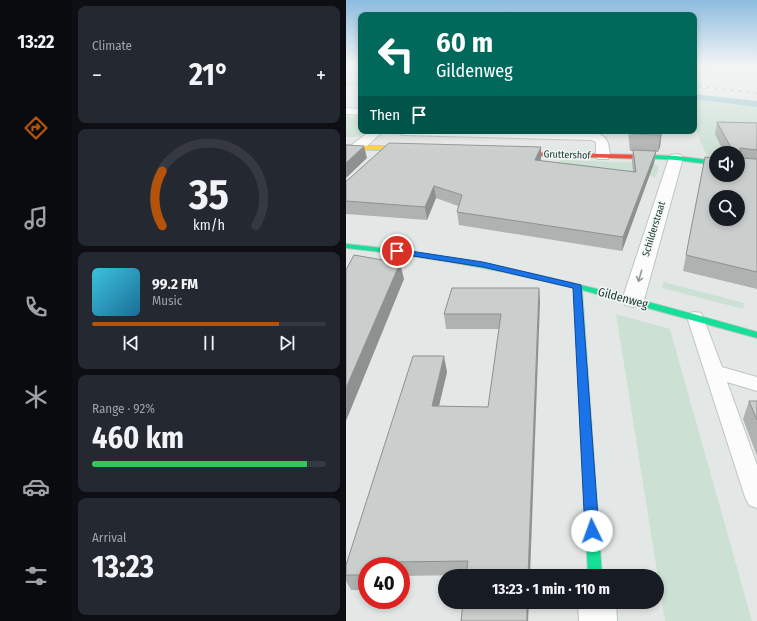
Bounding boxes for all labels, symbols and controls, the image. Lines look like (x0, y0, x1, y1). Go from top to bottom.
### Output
text: 60 m (436, 26, 493, 59)
icon: left (370, 28, 422, 80)
text: 13:22 (18, 31, 54, 53)
text: Climate (92, 38, 132, 53)
text: 21° (189, 57, 229, 93)
text: Gildenweg (436, 60, 513, 82)
text: − (92, 62, 102, 89)
text: + (316, 62, 326, 89)
icon: arrive (408, 104, 430, 126)
text: Then (370, 106, 400, 124)
icon: directions (22, 114, 50, 142)
map controls (709, 146, 745, 226)
button: sound (709, 146, 745, 182)
street label: Gruttershof (543, 148, 592, 162)
text: 35 (188, 169, 229, 219)
button: search (709, 190, 745, 226)
street label: Schilderstraat (640, 199, 668, 258)
icon: music (22, 204, 50, 232)
text: km/h (193, 216, 225, 233)
pin (380, 234, 414, 268)
icon: arrive (386, 240, 408, 262)
one-way arrow (636, 269, 643, 282)
text: 99.2 FM (152, 275, 198, 293)
street label: Gildenweg (596, 285, 650, 311)
icon: phone (22, 293, 50, 321)
text: Music (152, 293, 182, 308)
icon: previous (120, 332, 142, 354)
icon: pause (198, 332, 220, 354)
icon: next (276, 332, 298, 354)
icon: climate (22, 383, 50, 411)
text: Range · 92% (92, 401, 155, 416)
text: 460 km (92, 420, 184, 456)
icon: car (22, 473, 50, 501)
position arrow (571, 510, 613, 552)
text: Arrival (92, 530, 126, 545)
text: 13:23 (92, 549, 154, 585)
speed limit sign: 40 (358, 557, 410, 609)
icon: filters (22, 562, 50, 590)
text: 13:23 · 1 min · 110 m (492, 580, 610, 598)

